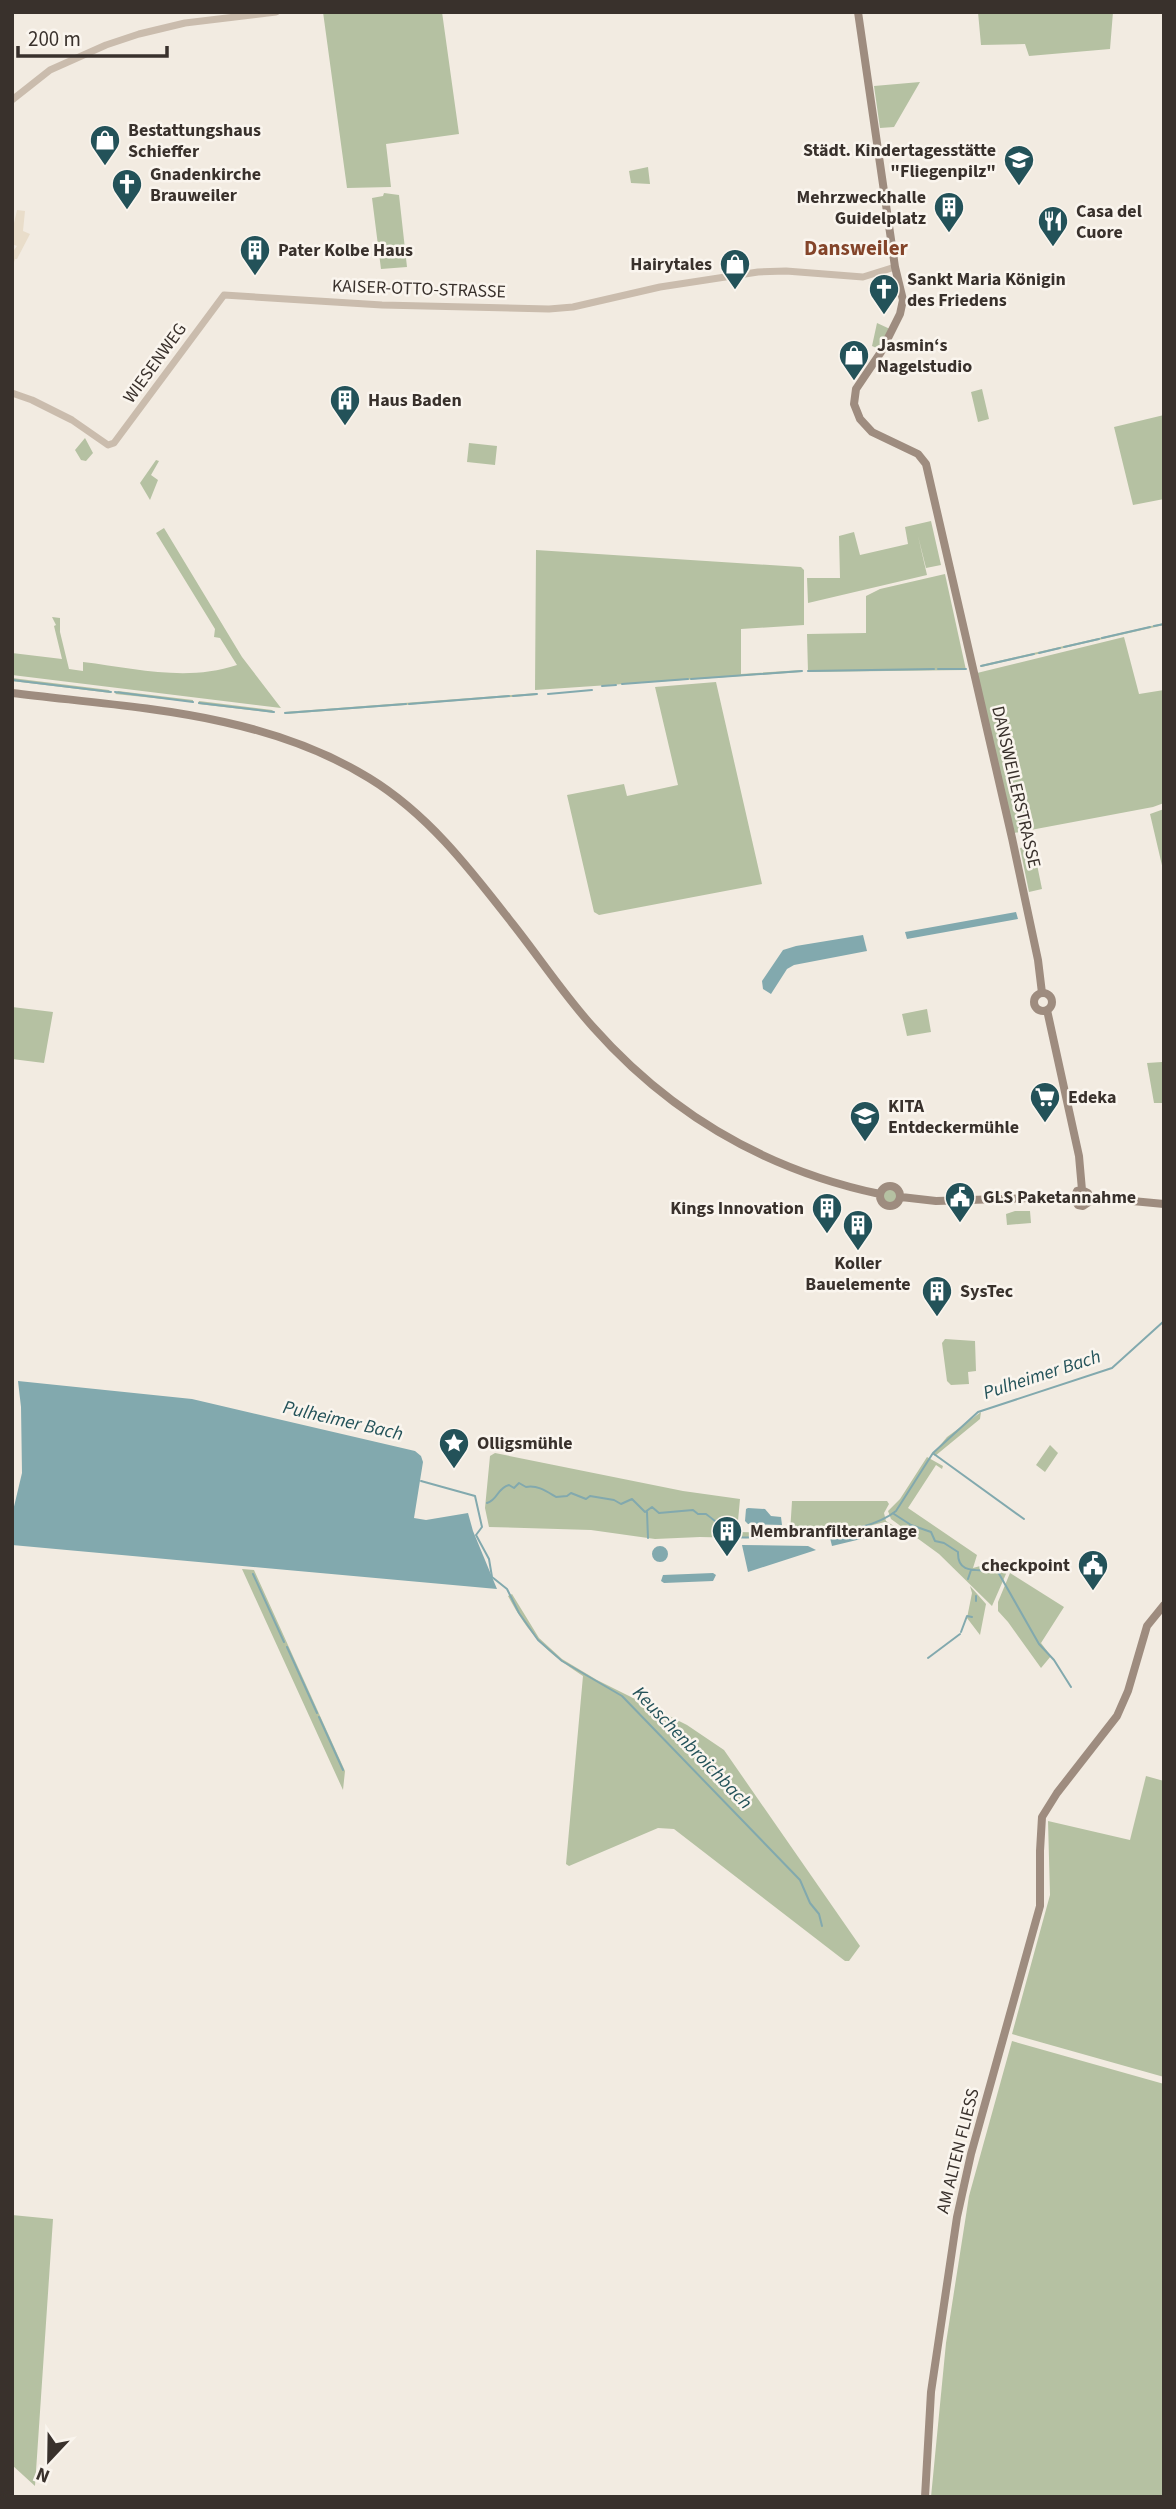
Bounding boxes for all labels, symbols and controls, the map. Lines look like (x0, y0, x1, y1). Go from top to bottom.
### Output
scale bar (18, 14, 166, 58)
text: 200 m (28, 24, 81, 54)
place label: Bestattungshaus Schieffer (128, 118, 261, 164)
shop icon: Bestattungshaus Schieffer (88, 123, 122, 167)
place label: Städt. Kindertagesstätte "Fliegenpilz" (803, 138, 996, 184)
school or university icon: Städt. Kindertagesstätte "Fliegenpilz" (1002, 143, 1036, 187)
place label: Gnadenkirche Brauweiler (150, 162, 261, 208)
church icon: Gnadenkirche Brauweiler (110, 167, 144, 211)
place label: Mehrzweckhalle Guidelplatz (797, 185, 926, 231)
building icon: Mehrzweckhalle Guidelplatz (932, 190, 966, 234)
place label: Casa del Cuore (1076, 199, 1142, 245)
restaurant icon: Casa del Cuore (1036, 204, 1070, 248)
building icon: Pater Kolbe Haus (238, 233, 272, 277)
district label: Dansweiler (804, 233, 909, 263)
place label: Pater Kolbe Haus (278, 238, 413, 263)
shop icon: Hairytales (718, 247, 752, 291)
place label: Hairytales (630, 252, 712, 277)
place label: Sankt Maria Königin des Friedens (907, 267, 1066, 313)
church icon: Sankt Maria Königin des Friedens (867, 272, 901, 316)
street label: KAISER-OTTO-STRASSE (332, 273, 506, 305)
street label: WIESENWEG (117, 318, 193, 408)
place label: Jasmin‘s Nagelstudio (877, 333, 972, 379)
shop icon: Jasmin‘s Nagelstudio (837, 338, 871, 382)
building icon: Haus Baden (328, 383, 362, 427)
place label: Haus Baden (368, 388, 462, 413)
street label: DANSWEILERSTRASSE (985, 703, 1047, 871)
supermarket icon: Edeka (1028, 1080, 1062, 1124)
place label: Edeka (1068, 1085, 1117, 1110)
place label: KITA Entdeckermühle (888, 1094, 1019, 1140)
school or university icon: KITA Entdeckermühle (848, 1099, 882, 1143)
public building icon: GLS Paketannahme (943, 1180, 977, 1224)
place label: GLS Paketannahme (983, 1185, 1136, 1210)
building icon: Kings Innovation (810, 1191, 844, 1235)
place label: Kings Innovation (670, 1196, 804, 1221)
building icon: Koller Bauelemente (841, 1208, 875, 1252)
place label: Koller Bauelemente (805, 1251, 911, 1297)
building icon: SysTec (920, 1274, 954, 1318)
place label: SysTec (960, 1279, 1014, 1304)
water label: Pulheimer Bach (980, 1343, 1104, 1407)
water label: Pulheimer Bach (280, 1394, 406, 1448)
place icon: Olligsmühle (437, 1426, 471, 1470)
place label: Olligsmühle (477, 1431, 573, 1456)
building icon: Membranfilteranlage (710, 1514, 744, 1558)
place label: Membranfilteranlage (750, 1519, 917, 1544)
public building icon: checkpoint (1076, 1548, 1110, 1592)
place label: checkpoint (981, 1553, 1070, 1578)
water label: Keuschenbroichbach (626, 1680, 758, 1816)
street label: AM ALTEN FLIESS (930, 2086, 986, 2216)
north arrow (14, 2425, 84, 2495)
text: N (32, 2459, 54, 2489)

